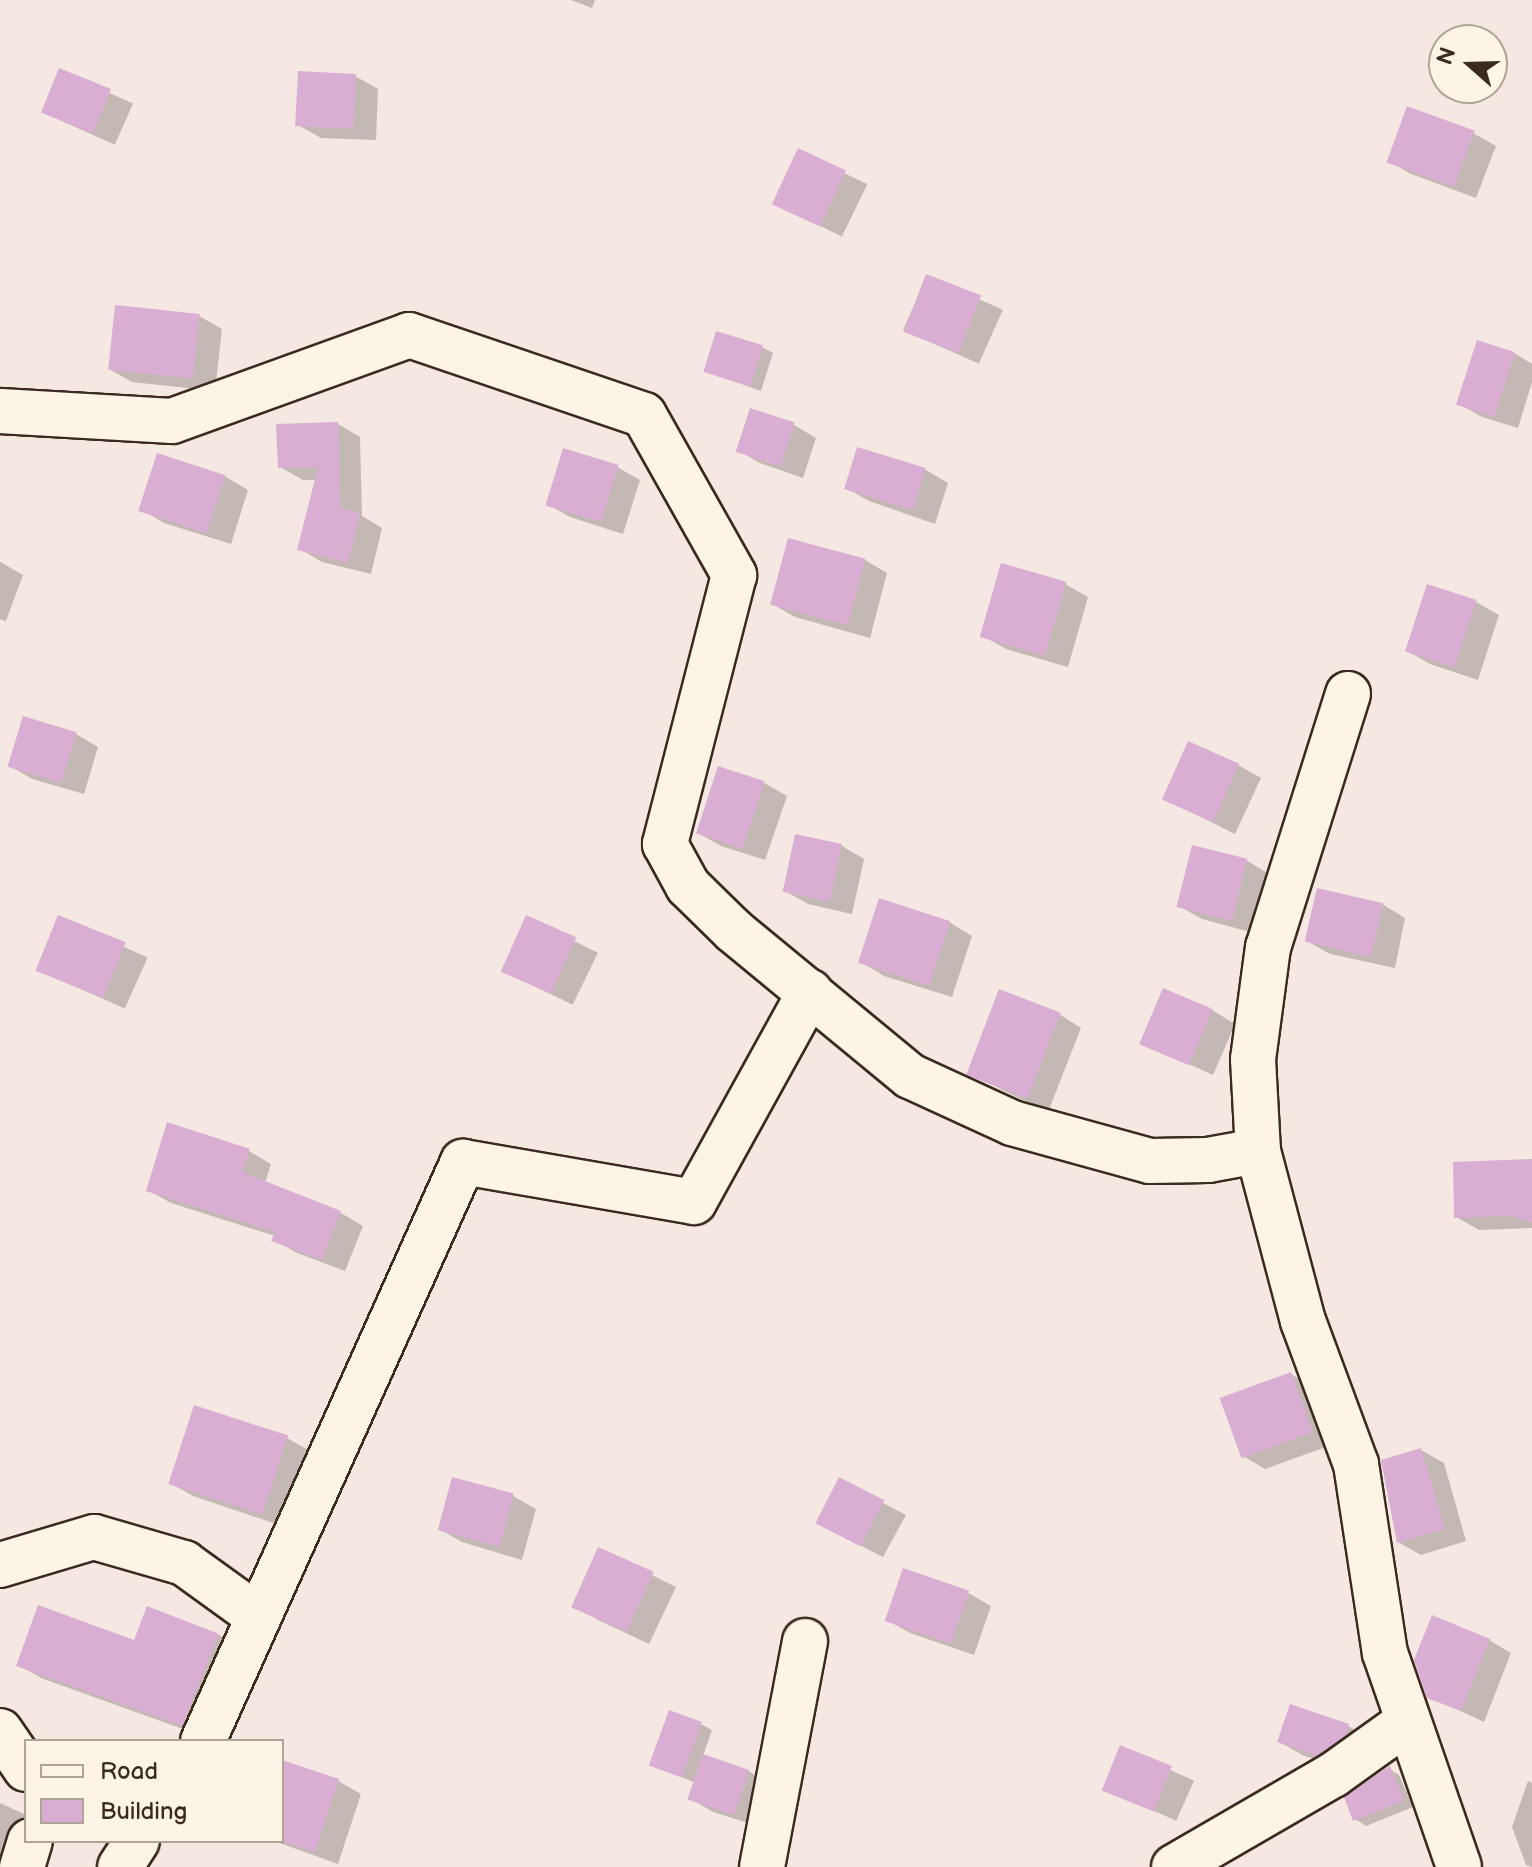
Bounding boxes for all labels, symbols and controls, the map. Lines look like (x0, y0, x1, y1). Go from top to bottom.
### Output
north arrow (1428, 24, 1508, 104)
text: N (1431, 44, 1462, 69)
legend (24, 1739, 284, 1843)
text: Road (100, 1757, 158, 1786)
text: Building (100, 1797, 187, 1826)

